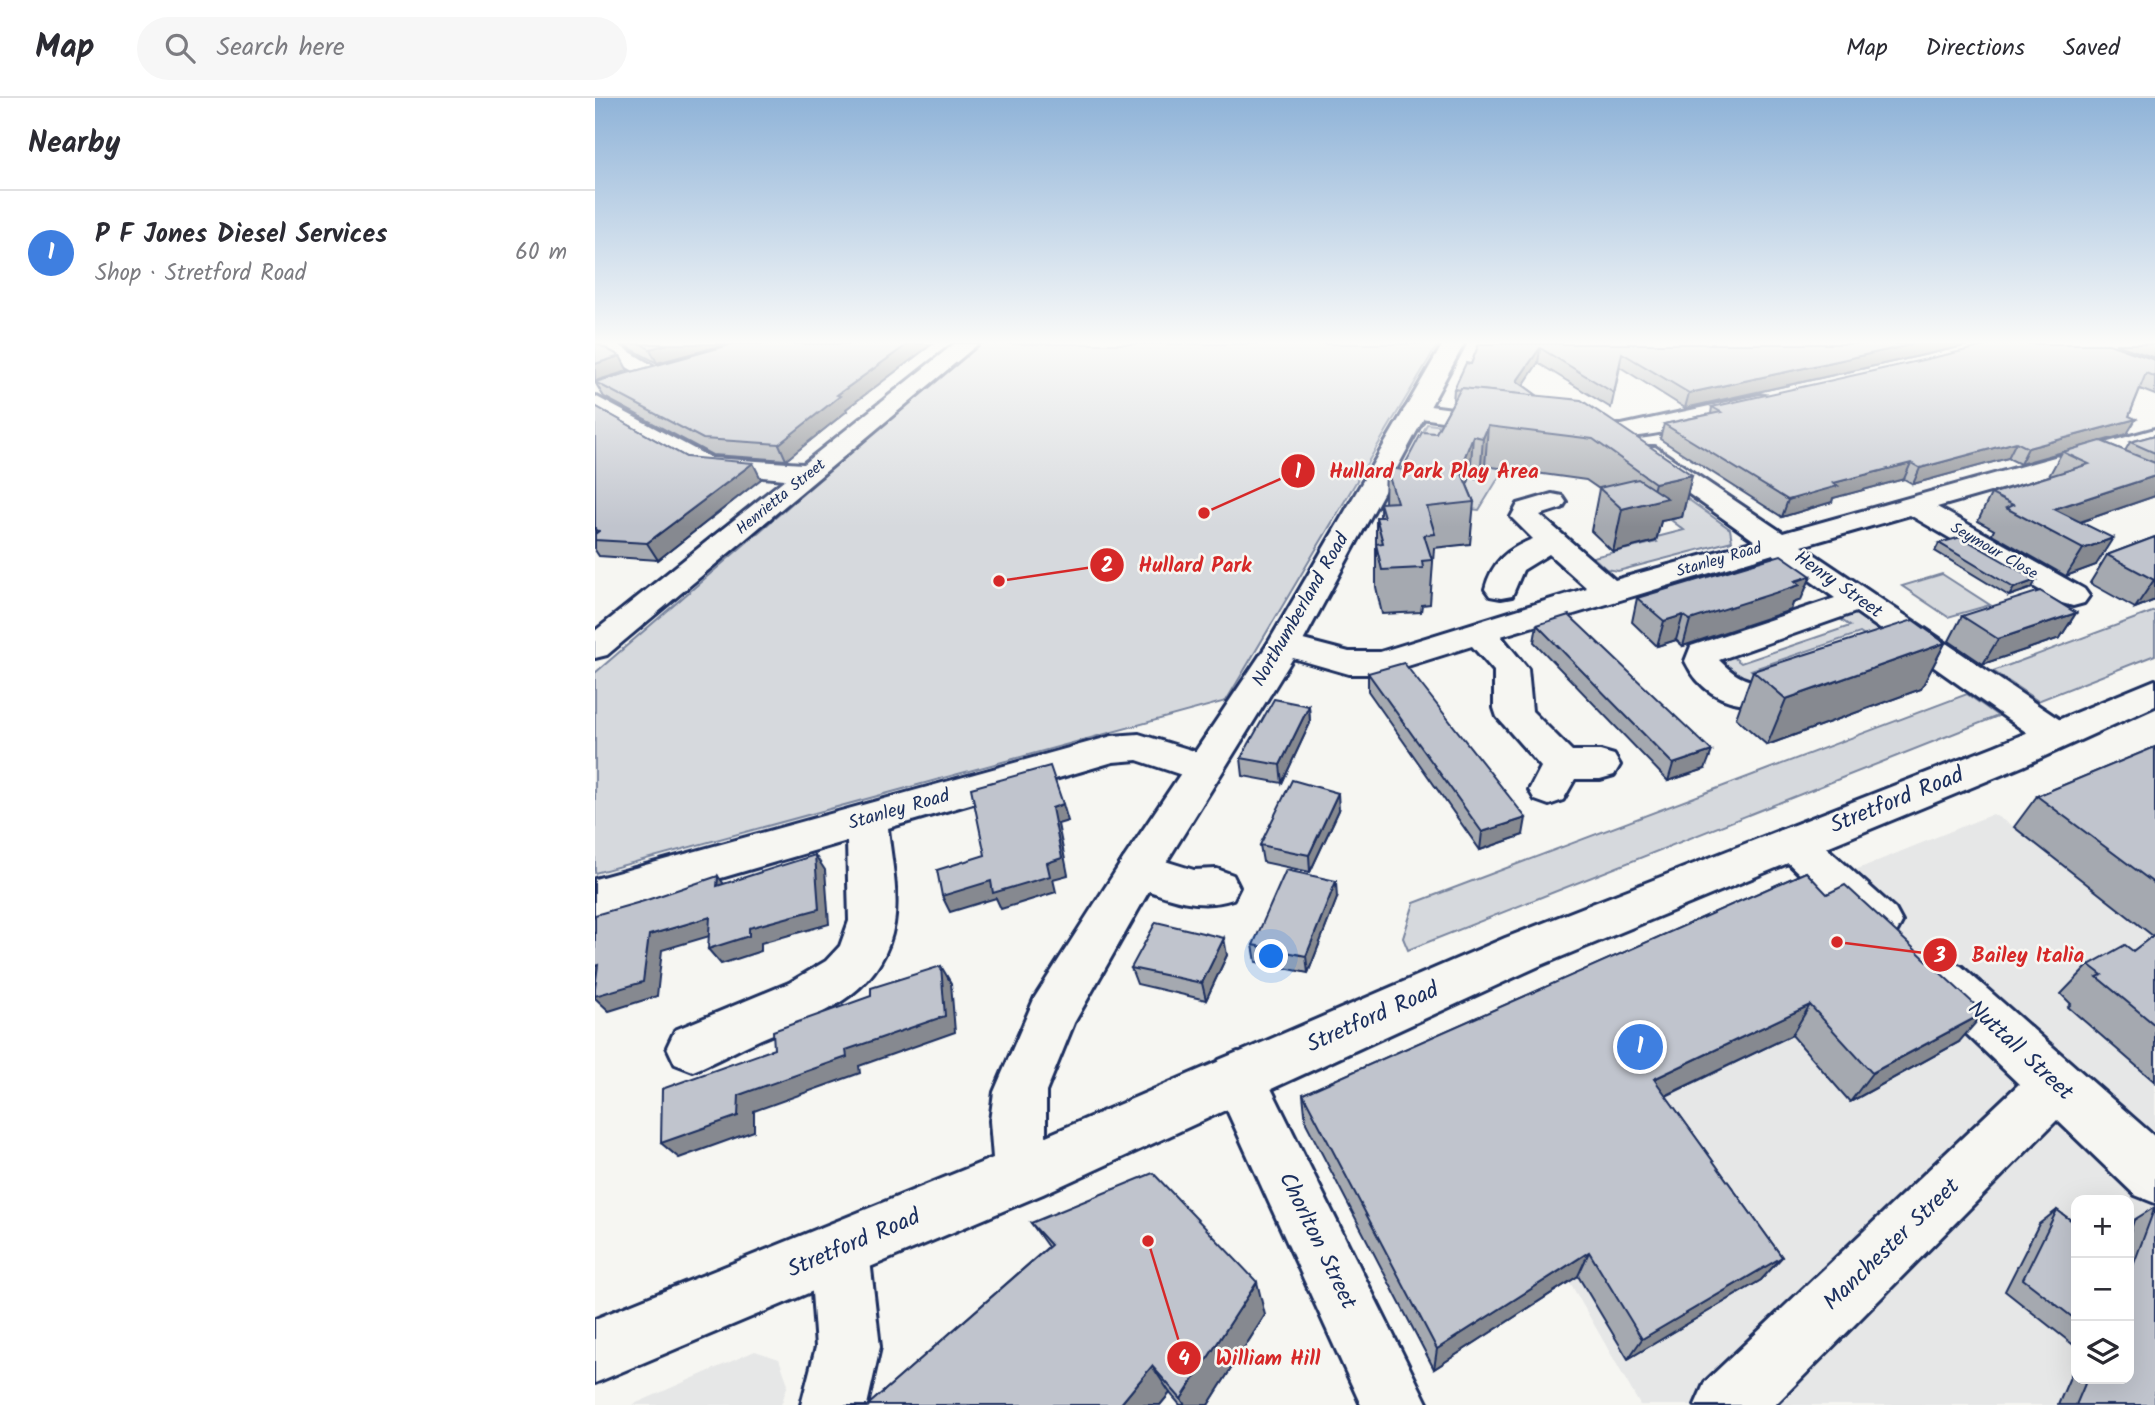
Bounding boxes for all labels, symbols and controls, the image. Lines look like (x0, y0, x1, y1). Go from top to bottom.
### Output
search box (137, 17, 627, 80)
text: Map (35, 22, 95, 75)
text: Search here (217, 27, 345, 69)
icon: search (161, 29, 199, 67)
text: Map (1846, 29, 1888, 68)
text: Directions (1926, 29, 2025, 68)
text: Saved (2063, 29, 2120, 68)
text: Nearby (28, 120, 120, 168)
text: P F Jones Diesel Services (95, 214, 387, 256)
text: 1 (48, 235, 54, 271)
text: 60 m (515, 235, 567, 271)
text: Shop · Stretford Road (95, 256, 306, 292)
callout: Hullard Park Play Area (1280, 450, 1553, 492)
street label: Henrietta Street (731, 452, 832, 541)
text: 1 (1295, 456, 1302, 489)
text: Hullard Park Play Area (1329, 456, 1539, 489)
street label: Seymour Close (1946, 516, 2042, 586)
street label: Northumberland Road (1245, 527, 1358, 693)
street label: Stanley Road (1673, 536, 1766, 584)
street label: Henry Street (1787, 543, 1889, 627)
callout: Hullard Park (1090, 544, 1266, 586)
text: 2 (1101, 550, 1113, 583)
text: Hullard Park (1139, 550, 1252, 583)
street label: Stretford Road (1825, 758, 1970, 844)
street label: Stanley Road (845, 781, 954, 839)
callout: Bailey Italia (1923, 934, 2098, 976)
your location (1254, 939, 1288, 973)
text: 3 (1933, 940, 1946, 973)
text: Bailey Italia (1972, 940, 2085, 973)
street label: Stretford Road (1301, 973, 1445, 1063)
street label: Nuttall Street (1959, 992, 2082, 1111)
pin: 1 (1617, 1021, 1663, 1073)
street label: Chorlton Street (1268, 1166, 1366, 1317)
street label: Manchester Street (1815, 1169, 1969, 1320)
map controls (2071, 1195, 2134, 1384)
button: + (2071, 1195, 2134, 1258)
street label: Stretford Road (782, 1200, 927, 1288)
button: − (2071, 1258, 2134, 1321)
button: layers (2071, 1321, 2134, 1384)
callout: William Hill (1166, 1337, 1334, 1379)
text: 4 (1178, 1343, 1190, 1376)
text: William Hill (1216, 1343, 1321, 1376)

